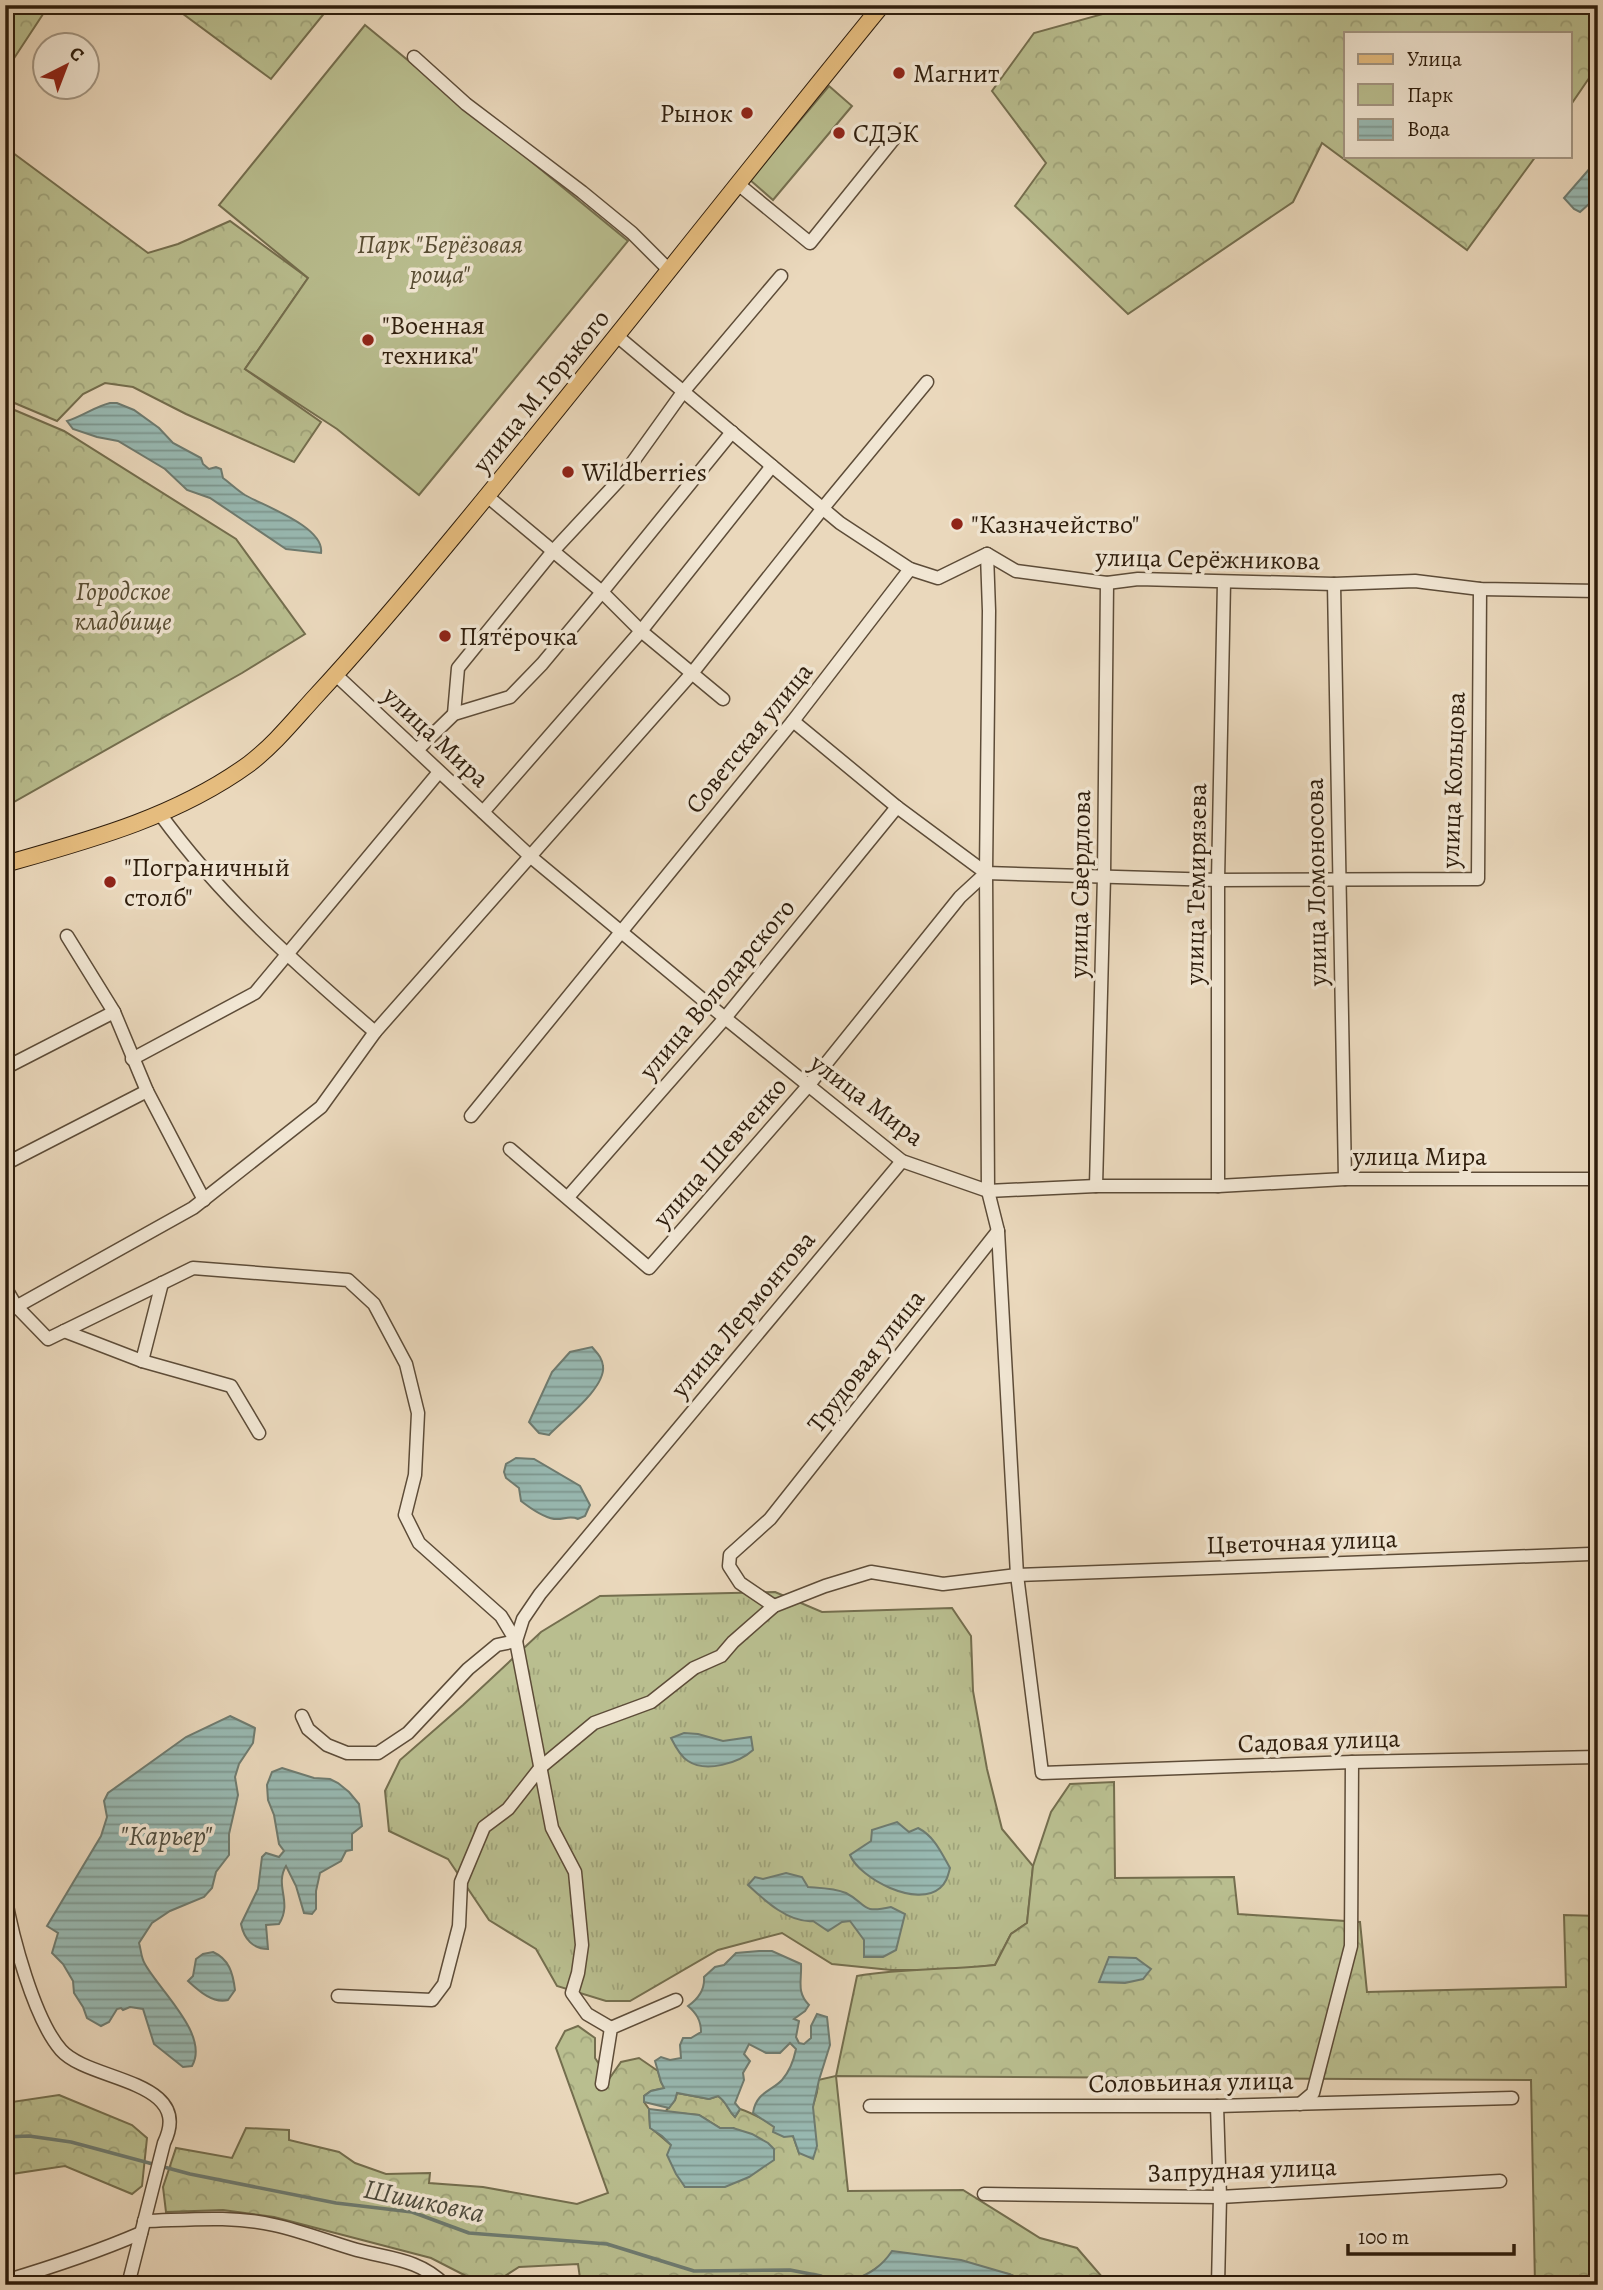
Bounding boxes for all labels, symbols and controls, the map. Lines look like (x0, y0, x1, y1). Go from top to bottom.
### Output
north arrow (32, 32, 102, 102)
legend (1344, 32, 1572, 158)
text: С (64, 41, 90, 68)
text: Улица (1407, 45, 1462, 73)
place label: Магнит (913, 56, 1000, 91)
marker: Магнит (891, 65, 907, 81)
text: Парк (1407, 81, 1453, 109)
place label: Рынок (660, 96, 733, 131)
marker: Рынок (739, 105, 755, 121)
text: Вода (1407, 115, 1450, 143)
place label: СДЭК (853, 116, 919, 151)
marker: СДЭК (831, 125, 847, 141)
park label: Парк "Берёзовая роща" (357, 227, 523, 292)
street label: улица М.Горького (464, 302, 618, 481)
place label: "Военная техника" (382, 308, 485, 373)
marker: "Военная техника" (360, 332, 376, 348)
place label: Wildberries (581, 455, 707, 490)
marker: Wildberries (560, 464, 576, 480)
place label: "Казначейство" (971, 507, 1139, 542)
marker: "Казначейство" (949, 516, 965, 532)
street label: улица Серёжникова (1094, 540, 1321, 578)
park label: Городское кладбище (74, 574, 172, 639)
place label: Пятёрочка (459, 619, 578, 654)
marker: Пятёрочка (437, 628, 453, 644)
street label: Советская улица (677, 655, 821, 821)
street label: улица Мира (374, 678, 497, 796)
street label: улица Кольцова (1432, 691, 1474, 870)
street label: улица Ломоносова (1297, 778, 1335, 987)
street label: улица Темирязева (1177, 783, 1215, 986)
street label: улица Свердлова (1061, 790, 1099, 979)
place label: "Пограничный столб" (124, 850, 290, 915)
marker: "Пограничный столб" (102, 874, 118, 890)
street label: улица Володарского (630, 891, 803, 1088)
street label: улица Мира (802, 1045, 931, 1154)
street label: улица Шевченко (644, 1069, 795, 1235)
street label: улица Мира (1352, 1139, 1487, 1174)
street label: улица Лермонтова (662, 1223, 823, 1406)
street label: Трудовая улица (799, 1282, 933, 1440)
street label: Цветочная улица (1206, 1521, 1398, 1563)
street label: Садовая улица (1237, 1721, 1401, 1761)
water label: "Карьер" (120, 1817, 213, 1855)
street label: Соловьиная улица (1088, 2063, 1294, 2101)
street label: Запрудная улица (1147, 2149, 1337, 2191)
water label: Шишковка (360, 2170, 488, 2232)
scale bar (1348, 2213, 1514, 2257)
text: 100 m (1358, 2223, 1409, 2251)

